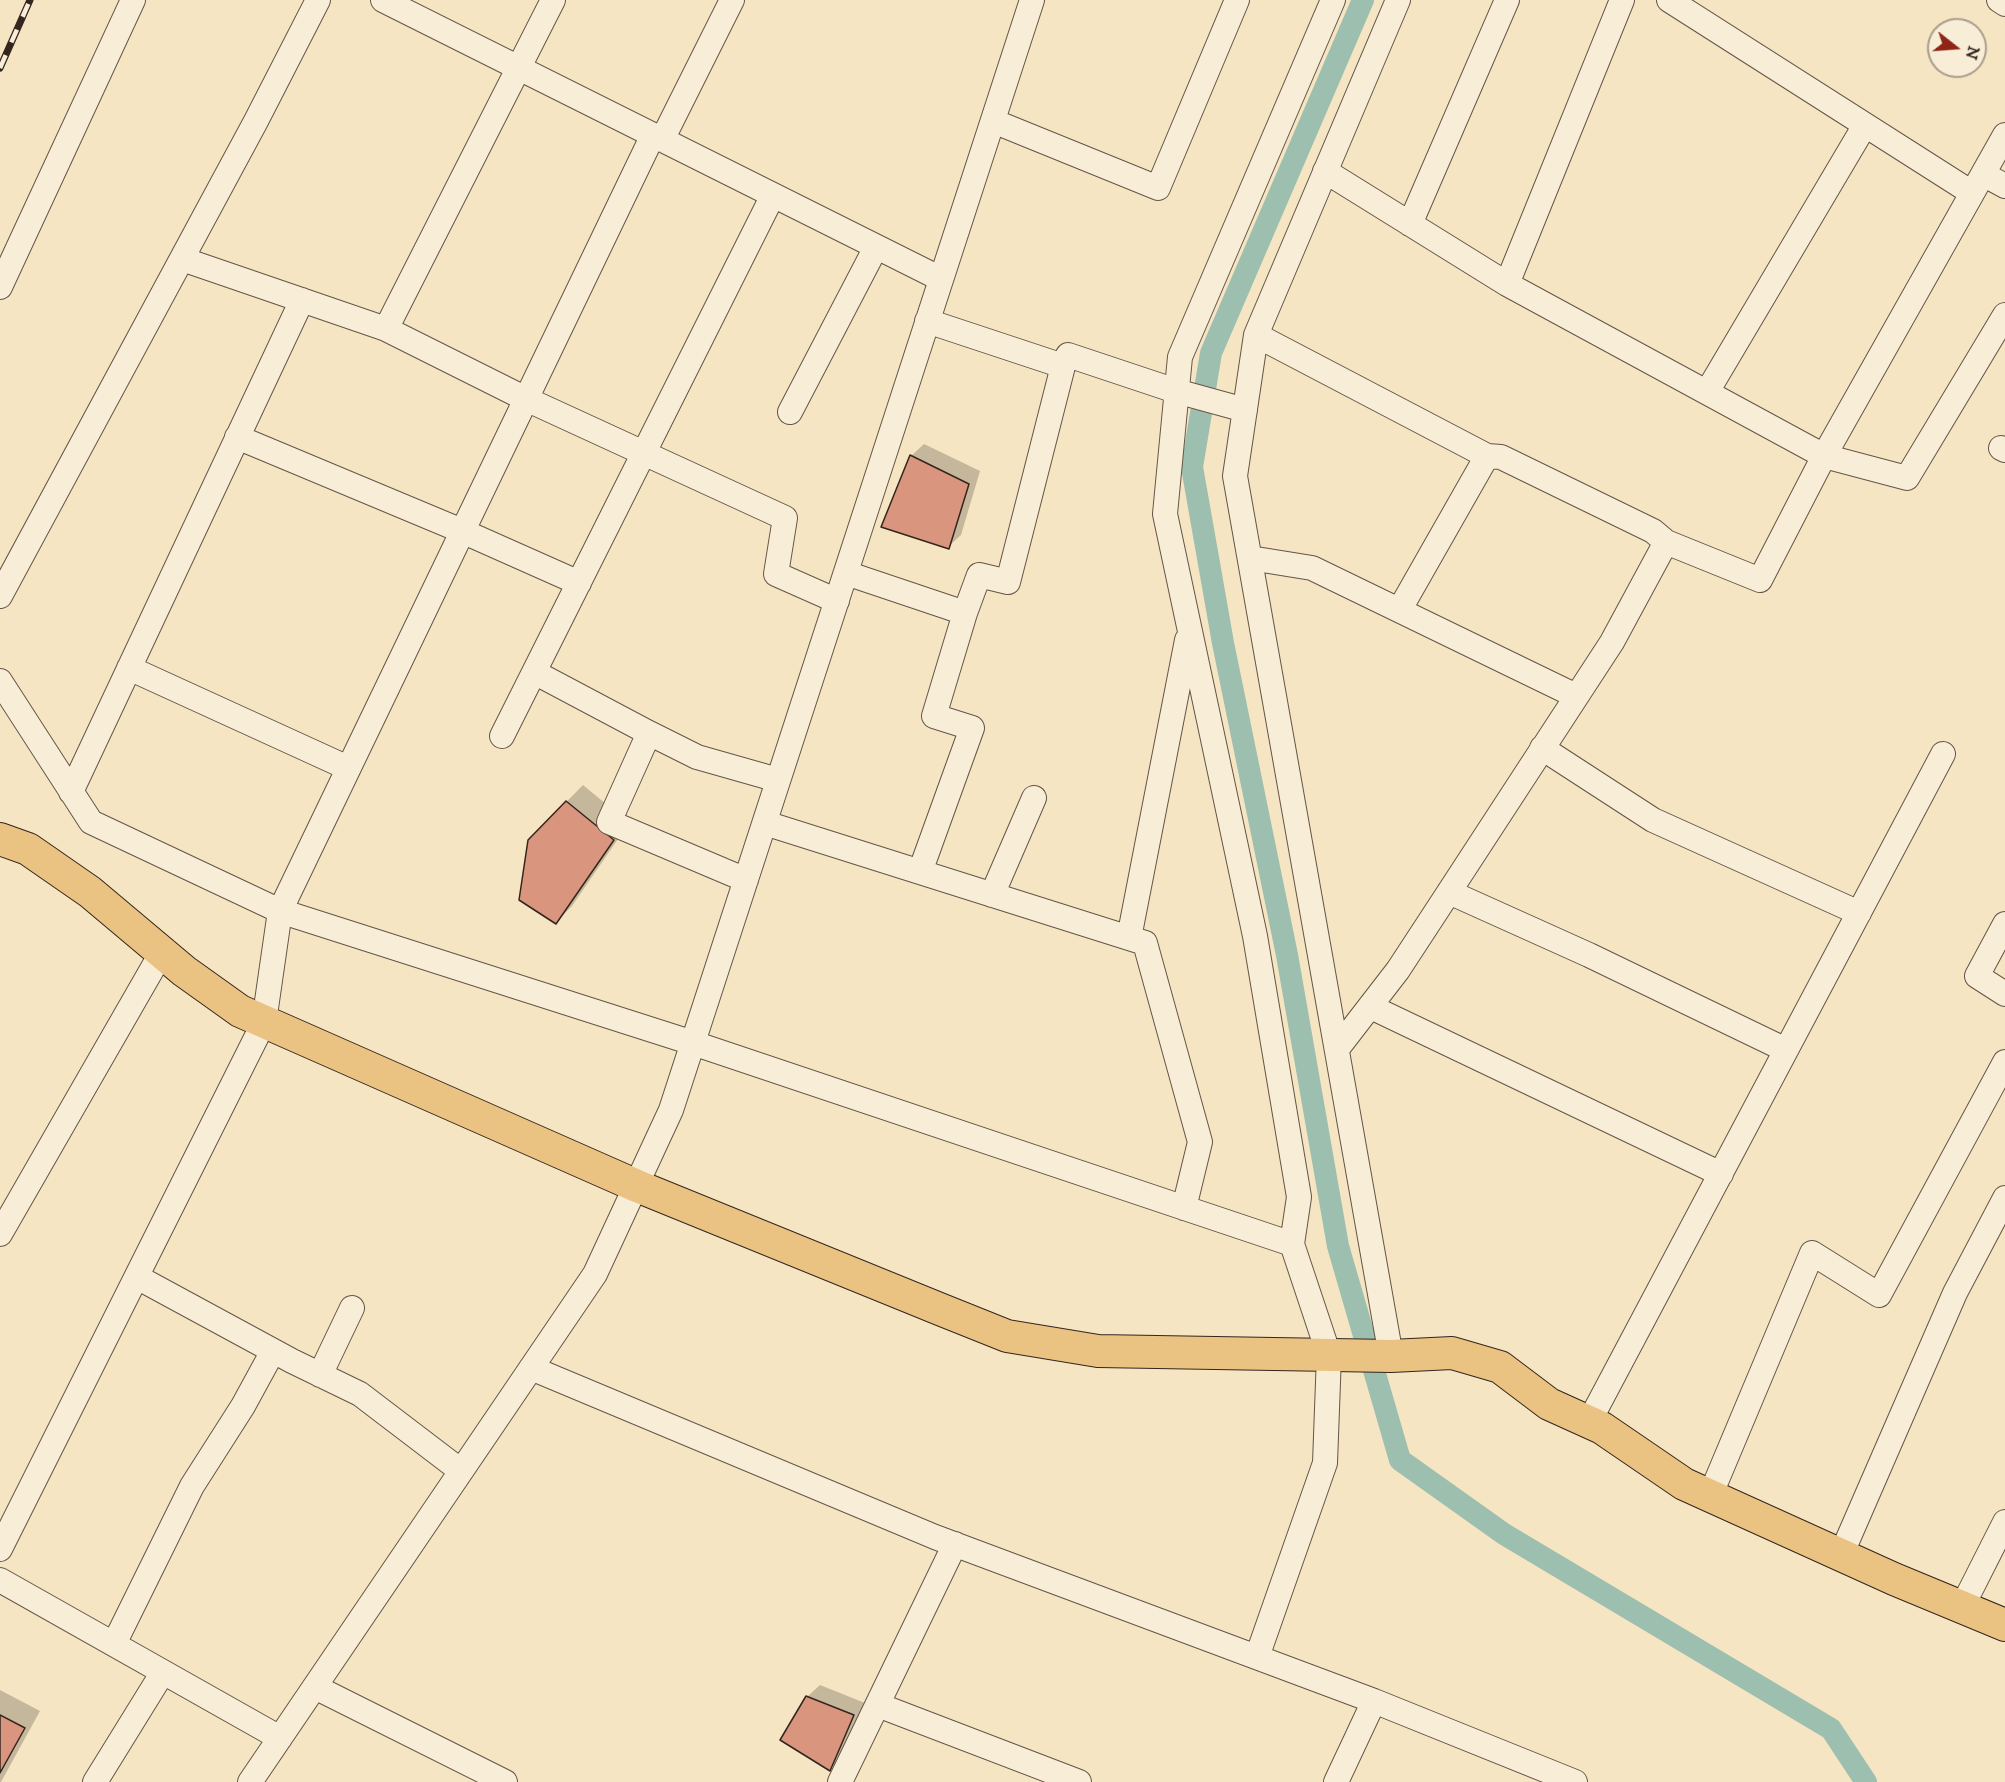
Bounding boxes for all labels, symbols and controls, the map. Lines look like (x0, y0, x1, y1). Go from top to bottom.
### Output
north arrow (1927, 18, 1987, 78)
text: N (1961, 43, 1984, 62)

